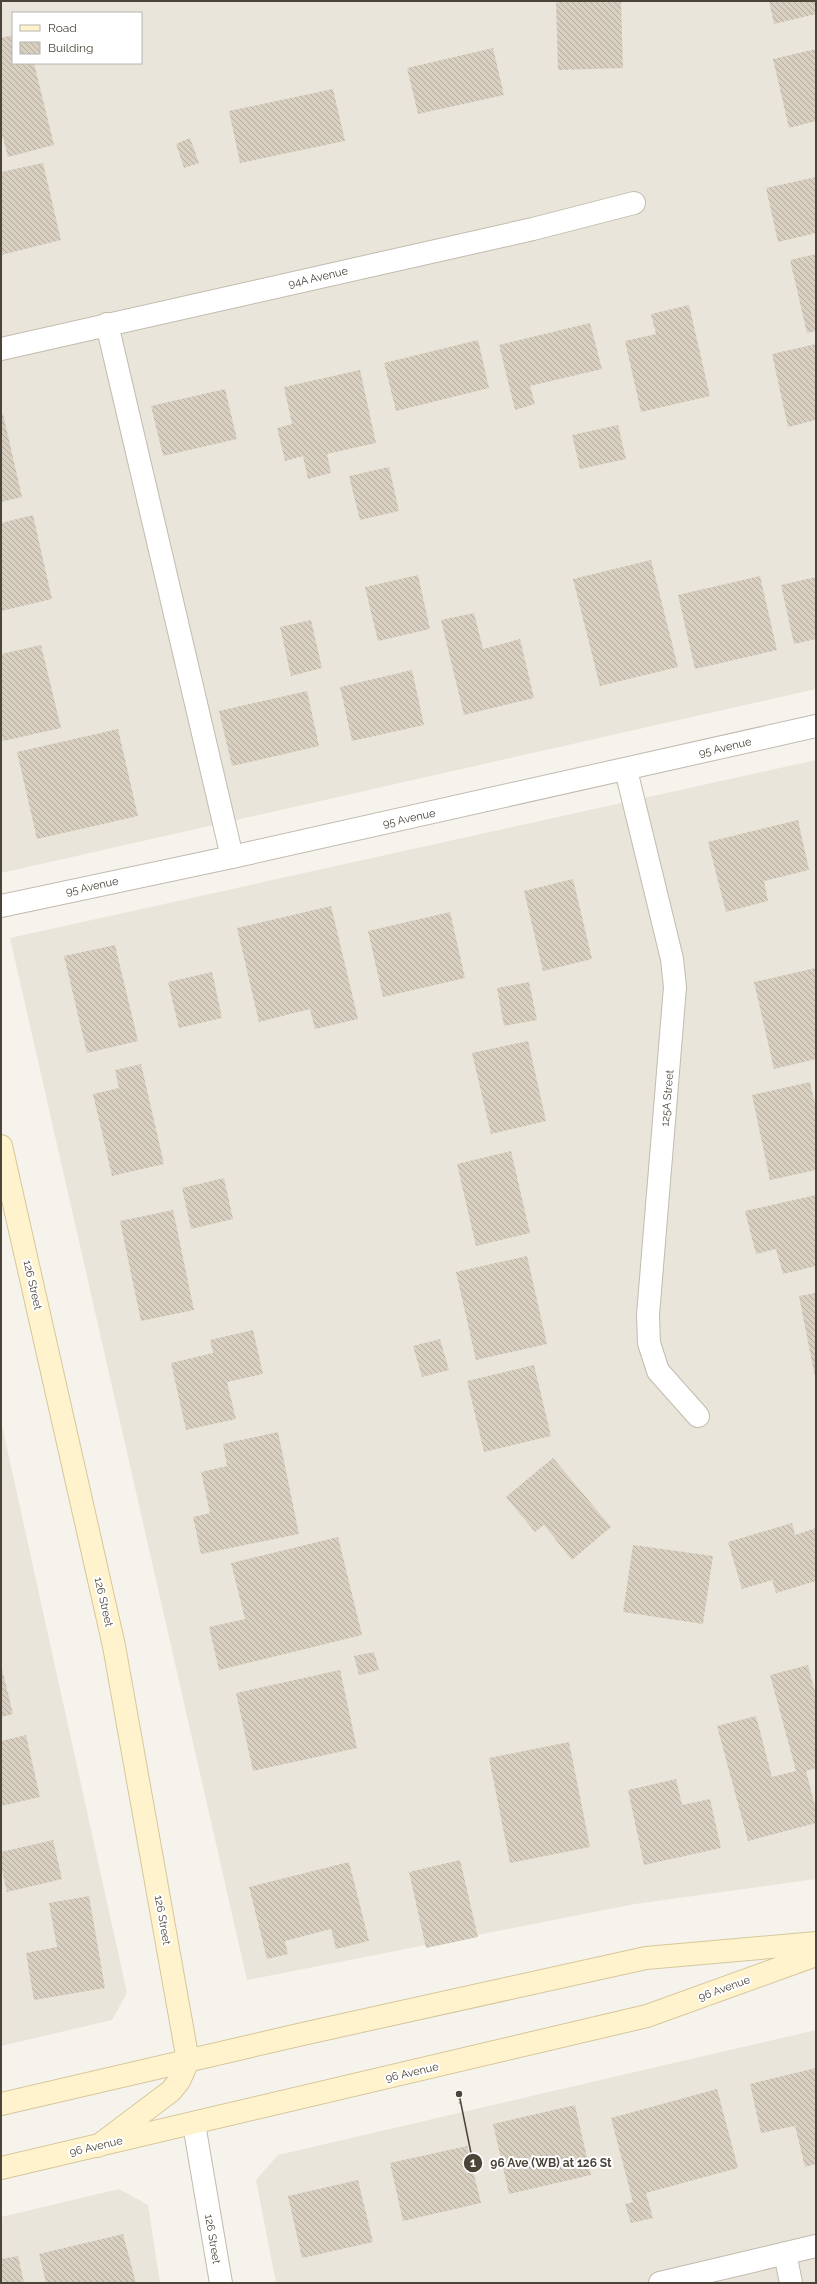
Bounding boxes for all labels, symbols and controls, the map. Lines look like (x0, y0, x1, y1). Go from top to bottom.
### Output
legend (12, 12, 142, 64)
text: Road (48, 21, 77, 35)
text: Building (48, 41, 94, 55)
street label: 94A Avenue (287, 264, 350, 291)
street label: 95 Avenue (698, 735, 753, 760)
street label: 95 Avenue (382, 806, 437, 830)
street label: 95 Avenue (65, 874, 120, 898)
street label: 125A Street (659, 1069, 676, 1127)
street label: 126 Street (21, 1259, 45, 1311)
street label: 126 Street (92, 1576, 116, 1628)
street label: 126 Street (152, 1894, 173, 1946)
street label: 96 Avenue (697, 1973, 752, 2004)
street label: 96 Avenue (384, 2060, 440, 2085)
street label: 96 Avenue (68, 2134, 124, 2159)
callout: 96 Ave (WB) at 126 St (463, 2151, 620, 2175)
text: 1 (470, 2156, 476, 2170)
text: 96 Ave (WB) at 126 St (490, 2156, 612, 2170)
street label: 126 Street (202, 2213, 223, 2265)

